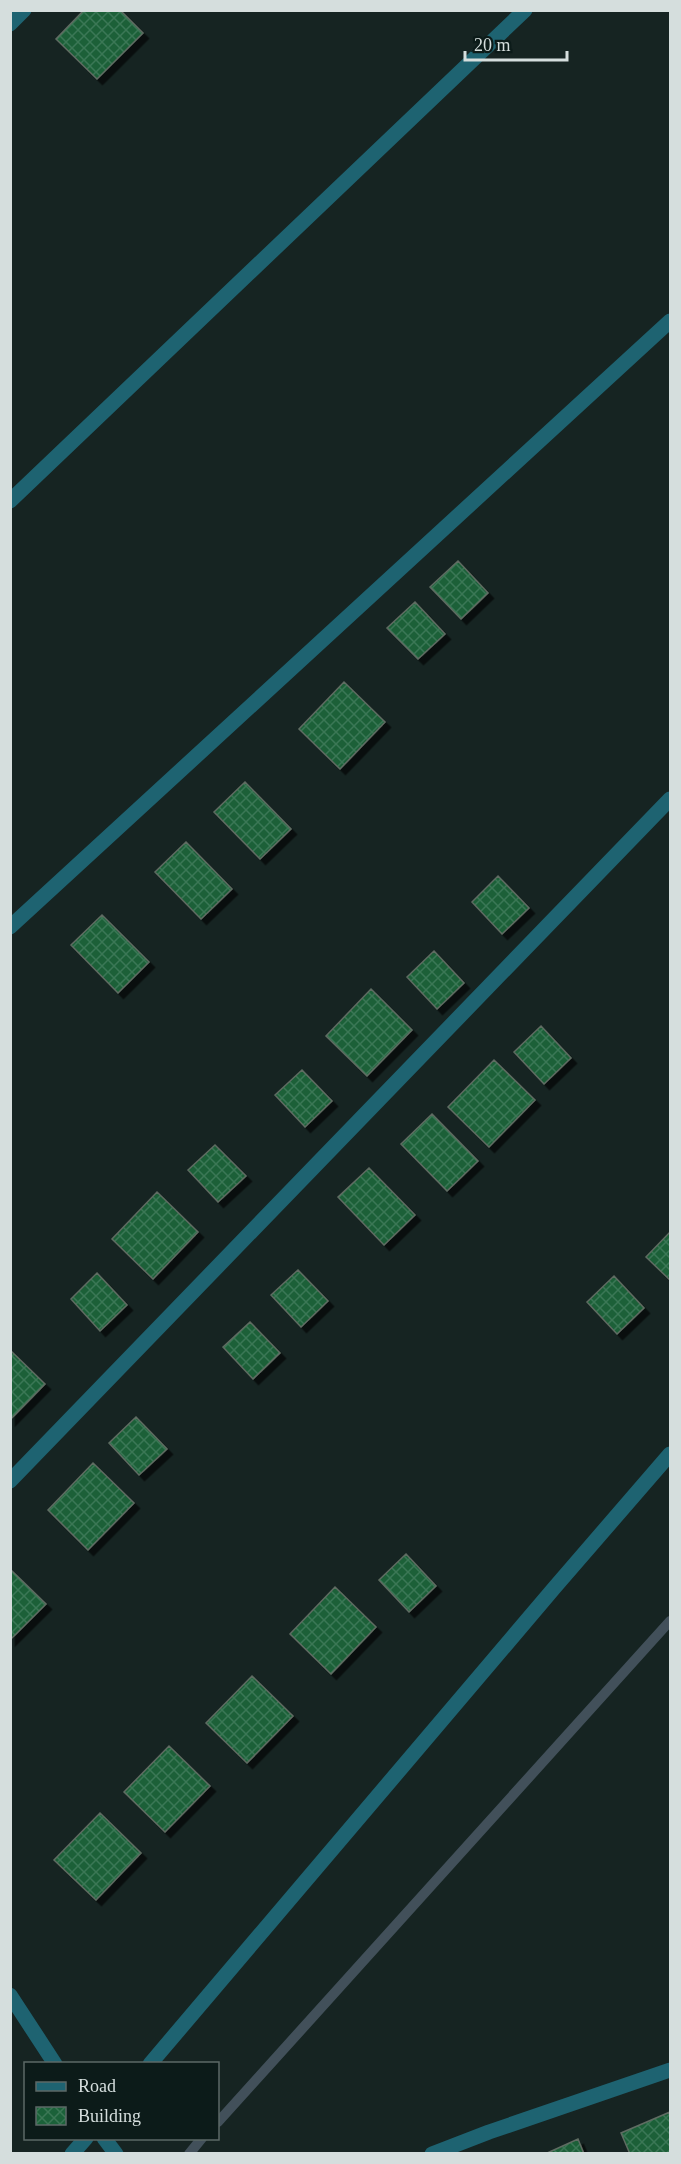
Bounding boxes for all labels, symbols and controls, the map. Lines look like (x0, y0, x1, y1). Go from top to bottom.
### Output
scale bar (465, 24, 567, 62)
text: 20 m (474, 35, 511, 55)
legend (24, 2062, 219, 2140)
text: Road (78, 2076, 116, 2096)
text: Building (78, 2106, 141, 2126)

